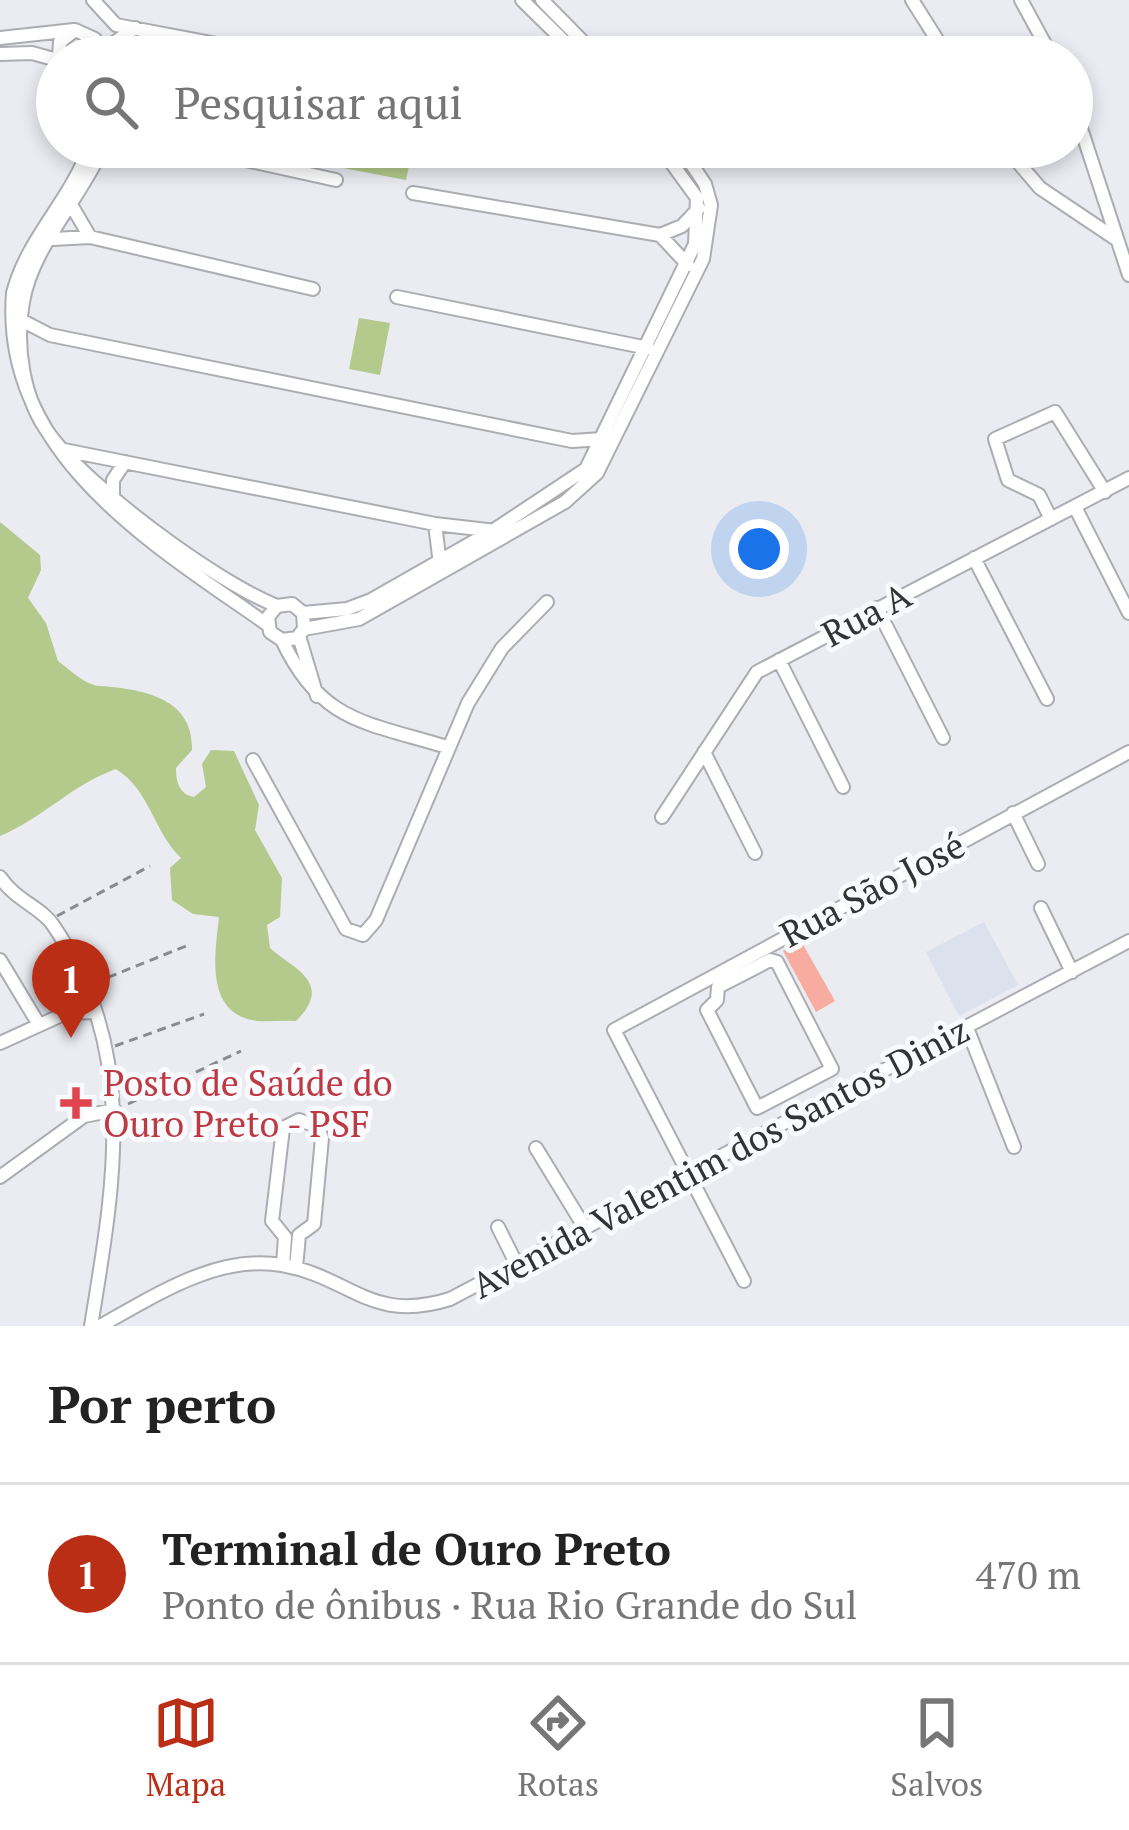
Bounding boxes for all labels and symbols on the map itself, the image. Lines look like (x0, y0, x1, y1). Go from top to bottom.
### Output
your location (729, 519, 789, 579)
street label: Rua A (813, 571, 919, 657)
street label: Rua São José (772, 821, 972, 957)
pin: 1 (32, 939, 110, 1038)
street label: Avenida Valentim dos Santos Diniz (463, 1006, 977, 1308)
place label: Posto de Saúde do Ouro Preto - PSF (103, 1059, 393, 1147)
marker: Posto de Saúde do Ouro Preto - PSF (60, 1087, 92, 1119)

